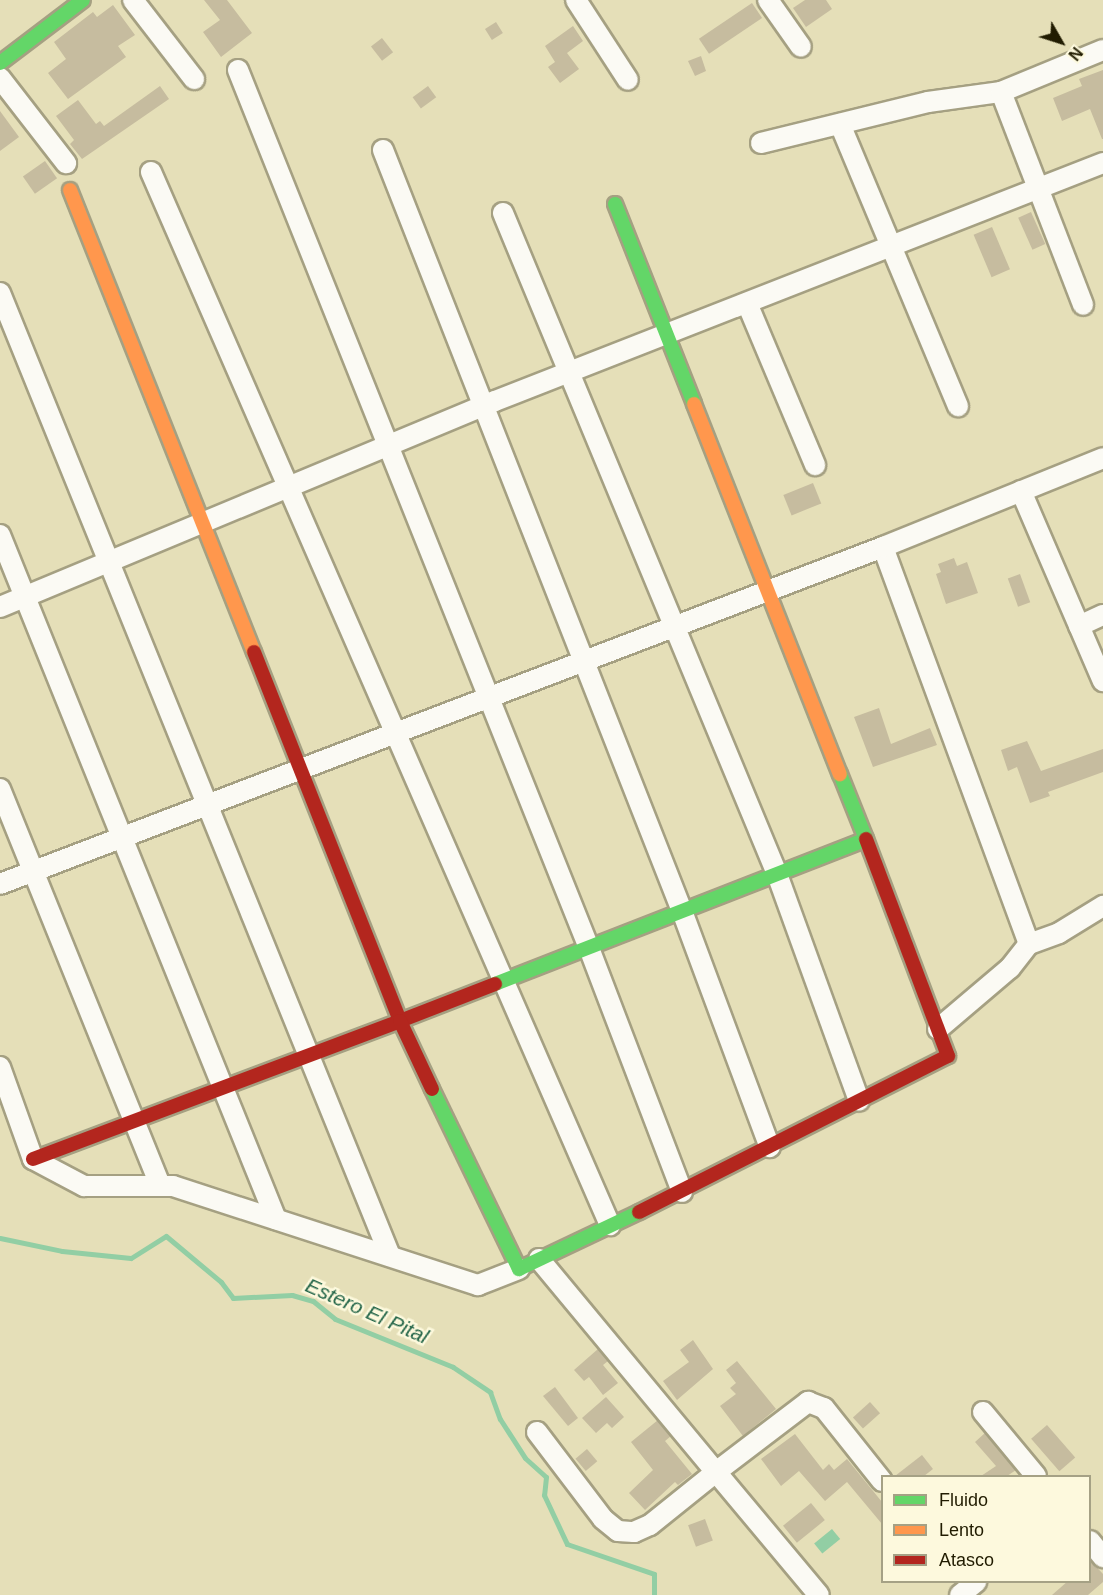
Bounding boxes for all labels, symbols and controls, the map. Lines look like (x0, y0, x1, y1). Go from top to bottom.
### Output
north arrow (1031, 12, 1091, 72)
text: N (1065, 44, 1086, 63)
water label: Estero El Pital (302, 1273, 432, 1349)
legend (881, 1475, 1091, 1583)
text: Fluido (939, 1490, 988, 1510)
text: Lento (939, 1520, 984, 1540)
text: Atasco (939, 1550, 994, 1570)

